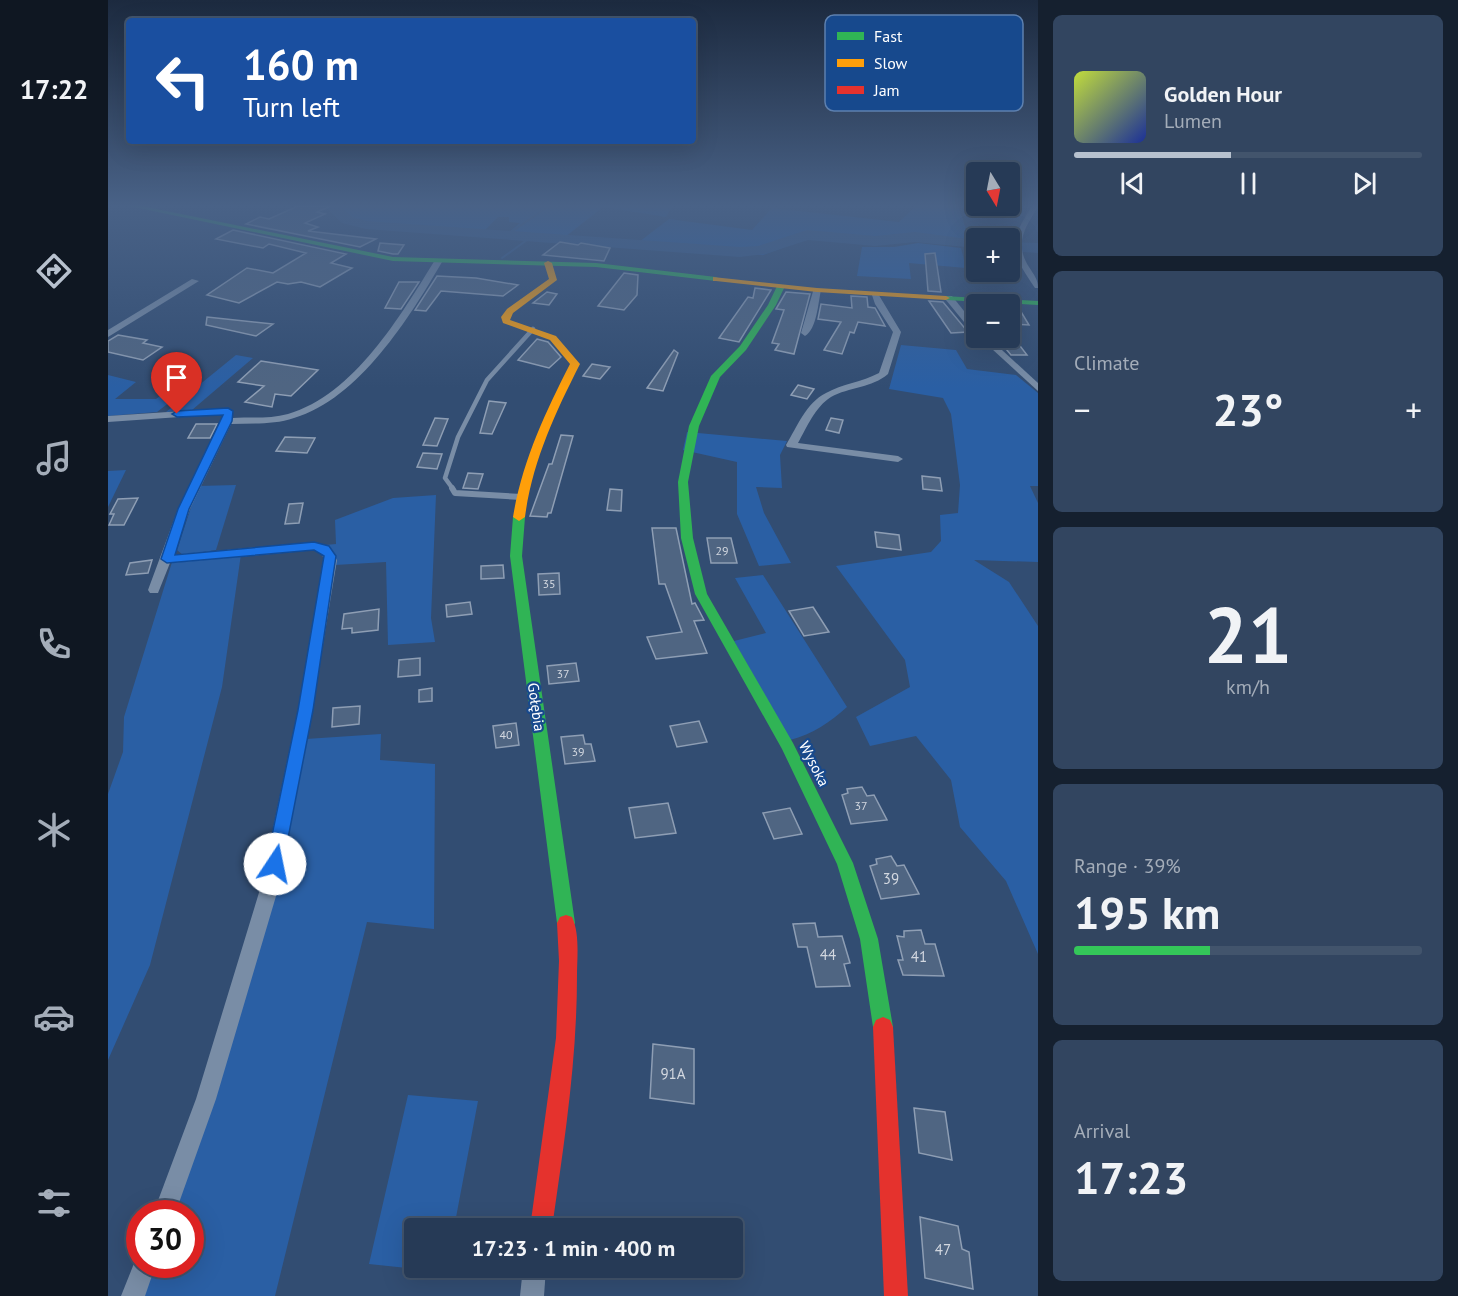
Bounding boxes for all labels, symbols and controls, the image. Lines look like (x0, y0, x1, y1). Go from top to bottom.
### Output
legend (825, 15, 1023, 111)
text: Fast (874, 26, 903, 46)
text: 160 m (243, 37, 359, 92)
icon: left (144, 42, 222, 120)
text: Slow (874, 53, 908, 73)
text: 17:22 (20, 72, 88, 106)
text: Jam (873, 80, 900, 100)
text: Golden Hour (1164, 80, 1282, 108)
text: Turn left (243, 90, 340, 124)
text: Lumen (1164, 108, 1222, 134)
north arrow (966, 162, 1020, 216)
map controls (966, 162, 1020, 348)
icon: previous (1116, 167, 1149, 200)
icon: pause (1232, 167, 1265, 200)
icon: next (1348, 167, 1381, 200)
button: + (966, 228, 1020, 282)
icon: directions (33, 250, 75, 292)
button: − (966, 294, 1020, 348)
text: Climate (1074, 350, 1140, 376)
pin (151, 352, 202, 414)
icon: arrive (160, 361, 193, 394)
text: 23° (1213, 380, 1283, 438)
text: − (1074, 388, 1091, 431)
text: + (1405, 388, 1422, 431)
icon: music (33, 437, 75, 479)
house number: 29 (715, 543, 729, 558)
house number: 35 (542, 576, 556, 591)
text: 21 (1204, 584, 1292, 685)
icon: phone (33, 623, 75, 665)
house number: 37 (556, 666, 570, 681)
text: km/h (1226, 674, 1270, 700)
street label: Gołębia (524, 681, 549, 732)
house number: 40 (499, 727, 513, 742)
street label: Wysoka (795, 738, 834, 790)
house number: 39 (571, 744, 585, 759)
house number: 37 (854, 798, 868, 813)
icon: climate (33, 809, 75, 851)
position arrow (243, 832, 307, 896)
text: Range · 39% (1074, 853, 1181, 879)
house number: 39 (883, 869, 899, 888)
text: 195 km (1074, 883, 1220, 941)
house number: 44 (820, 945, 836, 964)
house number: 41 (911, 947, 927, 966)
icon: car (33, 996, 75, 1038)
house number: 91A (660, 1064, 686, 1083)
text: Arrival (1074, 1118, 1130, 1144)
text: 17:23 (1074, 1148, 1188, 1206)
icon: filters (33, 1182, 75, 1224)
speed limit sign: 30 (126, 1200, 204, 1278)
text: 17:23 · 1 min · 400 m (472, 1234, 675, 1262)
house number: 47 (935, 1240, 951, 1259)

